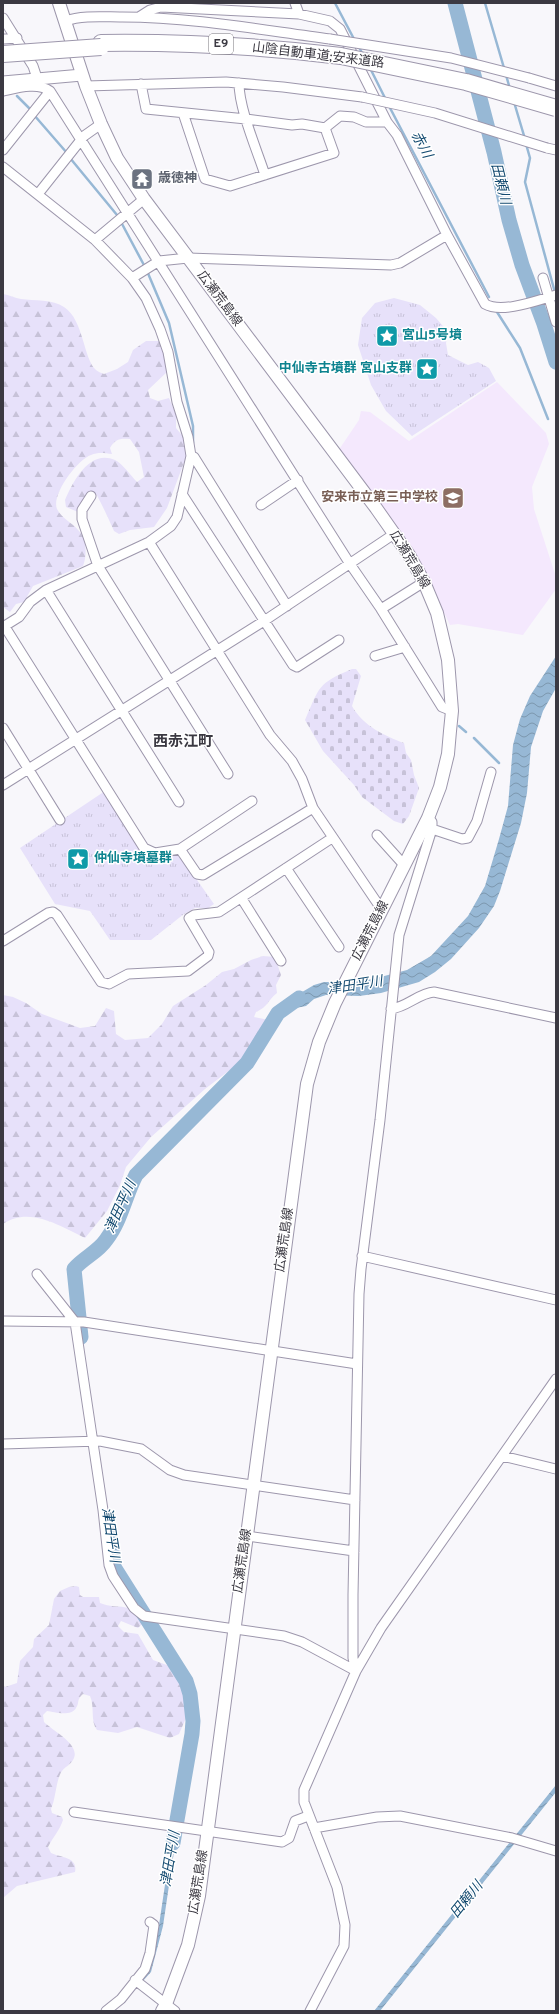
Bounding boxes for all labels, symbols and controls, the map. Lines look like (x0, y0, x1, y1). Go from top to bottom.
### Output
road number: E9 (209, 34, 233, 54)
street label: 山陰自動車道;安来道路 (251, 40, 385, 72)
water label: 赤川 (407, 129, 436, 163)
water label: 田頼川 (487, 162, 514, 208)
temple icon: 歳徳神 (129, 166, 155, 192)
place label: 歳徳神 (158, 170, 197, 187)
street label: 広瀬荒島線 (193, 268, 246, 330)
place icon: 宮山5号墳 (374, 323, 400, 349)
place label: 宮山5号墳 (402, 328, 462, 344)
place icon: 中仙寺古墳群 宮山支群 (414, 356, 440, 382)
place label: 中仙寺古墳群 宮山支群 (279, 360, 412, 377)
school or university icon: 安来市立第三中学校 (440, 485, 466, 511)
place label: 安来市立第三中学校 (321, 489, 438, 506)
street label: 広瀬荒島線 (385, 528, 433, 592)
district label: 西赤江町 (153, 733, 213, 752)
place icon: 仲仙寺墳墓群 (65, 846, 91, 872)
place label: 仲仙寺墳墓群 (94, 850, 172, 867)
street label: 広瀬荒島線 (348, 898, 393, 964)
water label: 津田平川 (326, 973, 386, 999)
water label: 津田平川 (102, 1176, 141, 1236)
street label: 広瀬荒島線 (272, 1207, 297, 1273)
water label: 津田平川 (97, 1506, 123, 1566)
street label: 広瀬荒島線 (230, 1528, 255, 1594)
water label: 津田平川 (158, 1828, 184, 1888)
street label: 広瀬荒島線 (185, 1848, 212, 1915)
water label: 田頼川 (447, 1877, 488, 1922)

